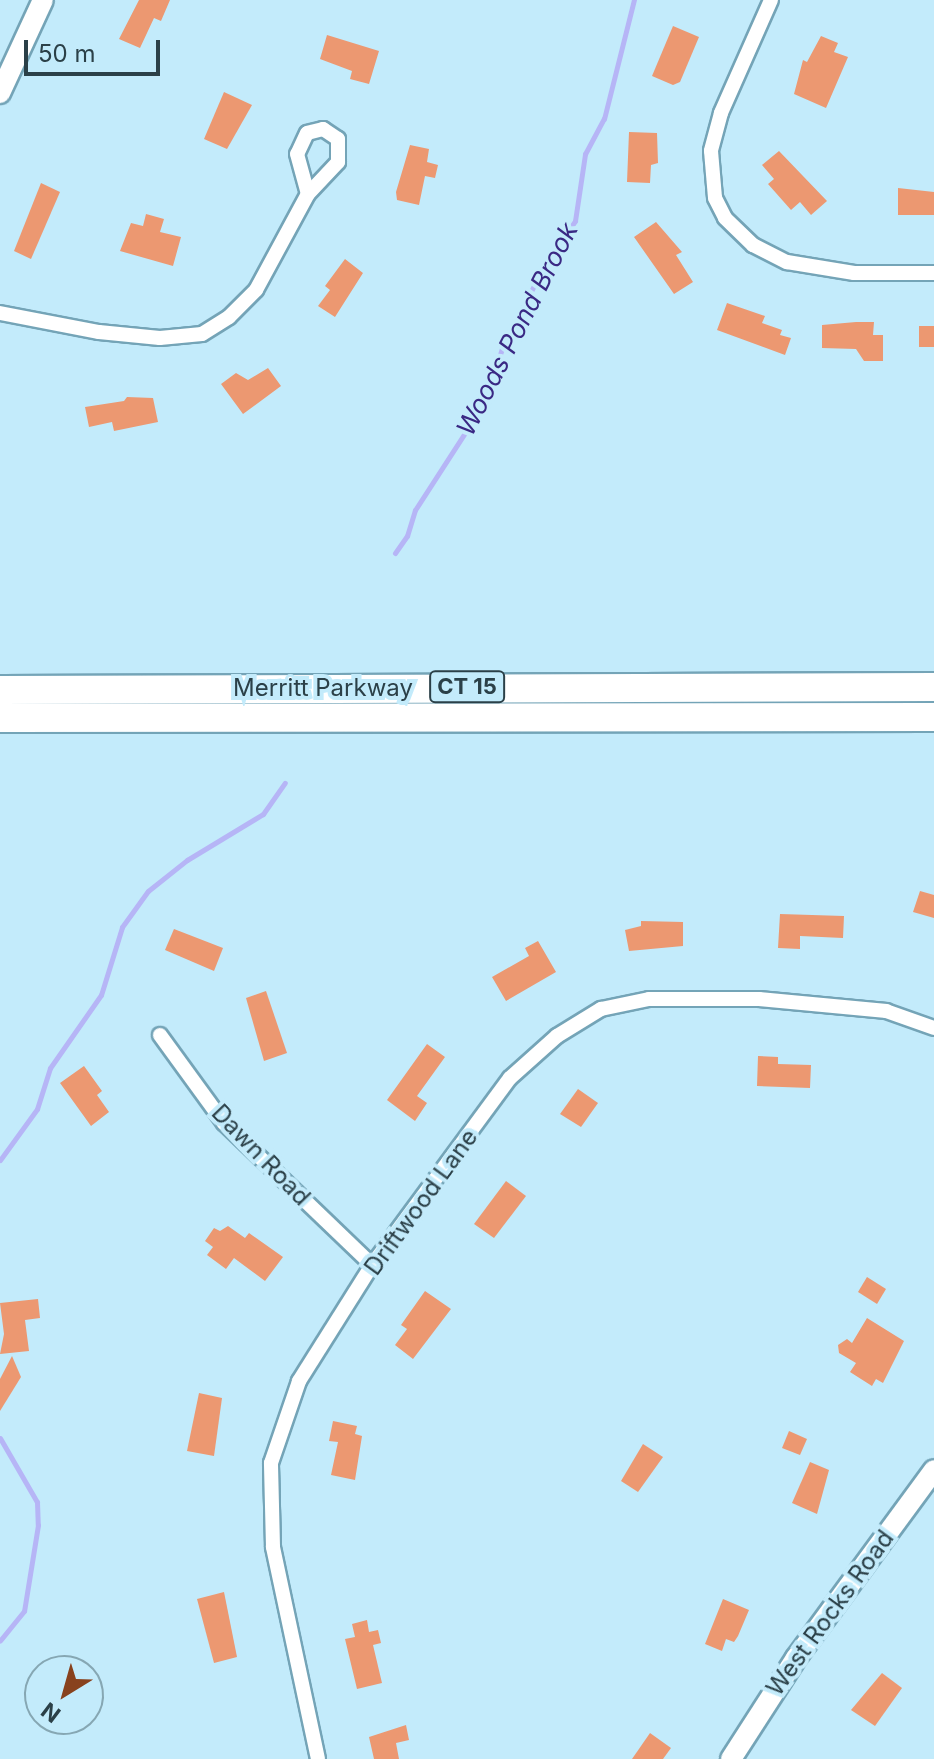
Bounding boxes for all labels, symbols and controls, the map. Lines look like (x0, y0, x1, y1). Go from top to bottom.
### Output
scale bar (28, 24, 164, 74)
text: 50 m (38, 39, 96, 68)
water label: Woods Pond Brook (450, 217, 584, 441)
road number: CT 15 (429, 669, 505, 705)
street label: Merritt Parkway (233, 674, 413, 702)
street label: Dawn Road (206, 1099, 316, 1211)
street label: Driftwood Lane (358, 1123, 484, 1281)
street label: West Rocks Road (760, 1525, 900, 1701)
north arrow (24, 1655, 104, 1735)
text: N (36, 1697, 65, 1728)

